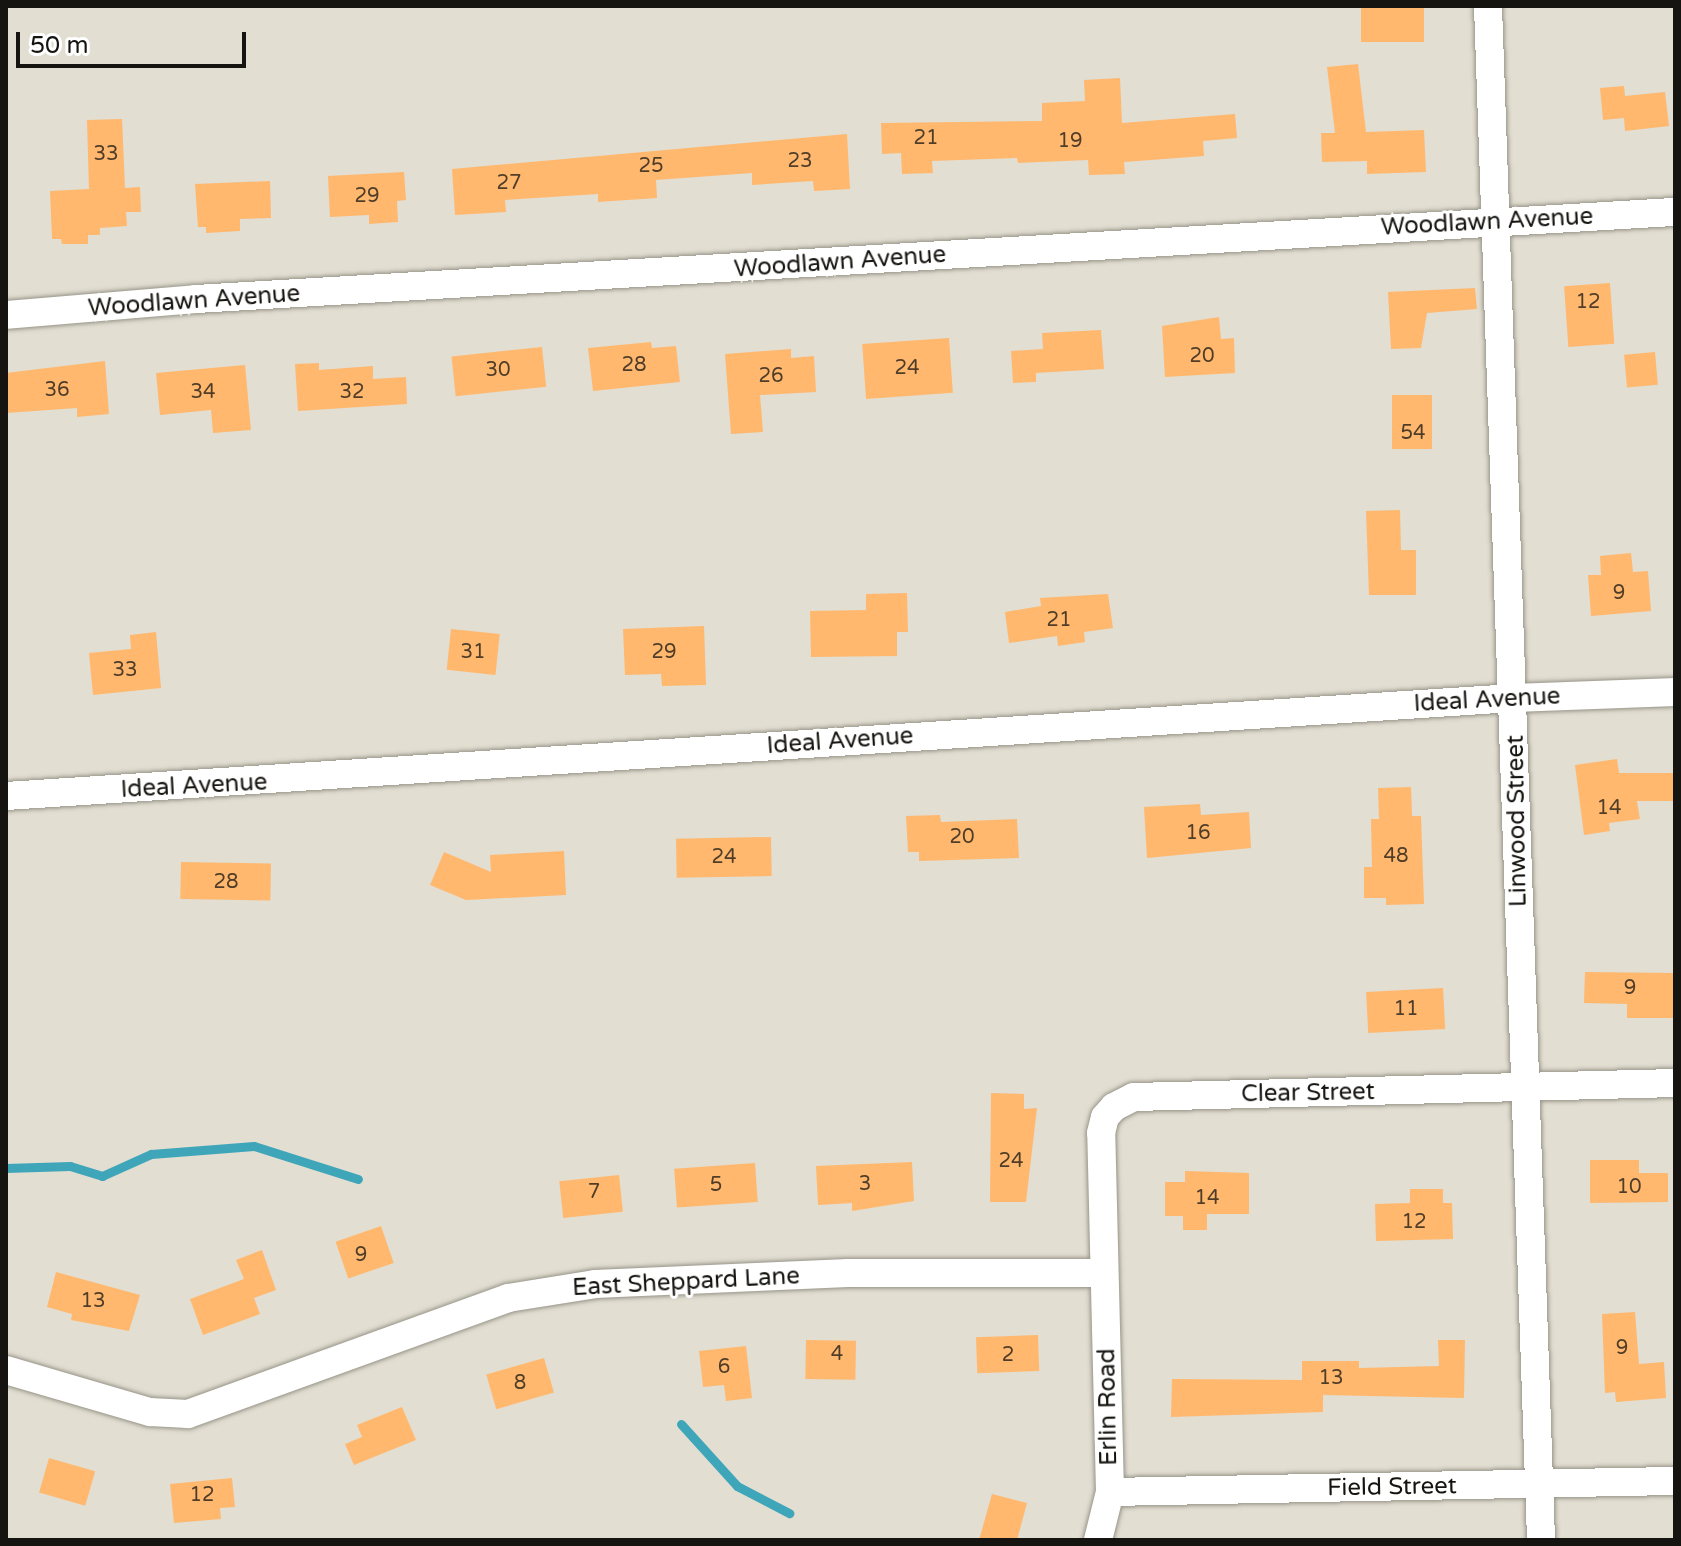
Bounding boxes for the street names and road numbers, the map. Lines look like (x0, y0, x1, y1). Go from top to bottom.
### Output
street label: Woodlawn Avenue (1380, 202, 1594, 242)
street label: Woodlawn Avenue (733, 240, 947, 284)
street label: Woodlawn Avenue (87, 279, 301, 323)
street label: Ideal Avenue (1413, 682, 1561, 718)
street label: Ideal Avenue (766, 722, 914, 760)
street label: Linwood Street (1501, 735, 1533, 907)
street label: Ideal Avenue (120, 768, 268, 804)
street label: Clear Street (1241, 1077, 1375, 1109)
street label: East Sheppard Lane (572, 1262, 800, 1302)
street label: Erlin Road (1093, 1348, 1123, 1466)
street label: Field Street (1327, 1471, 1457, 1503)

